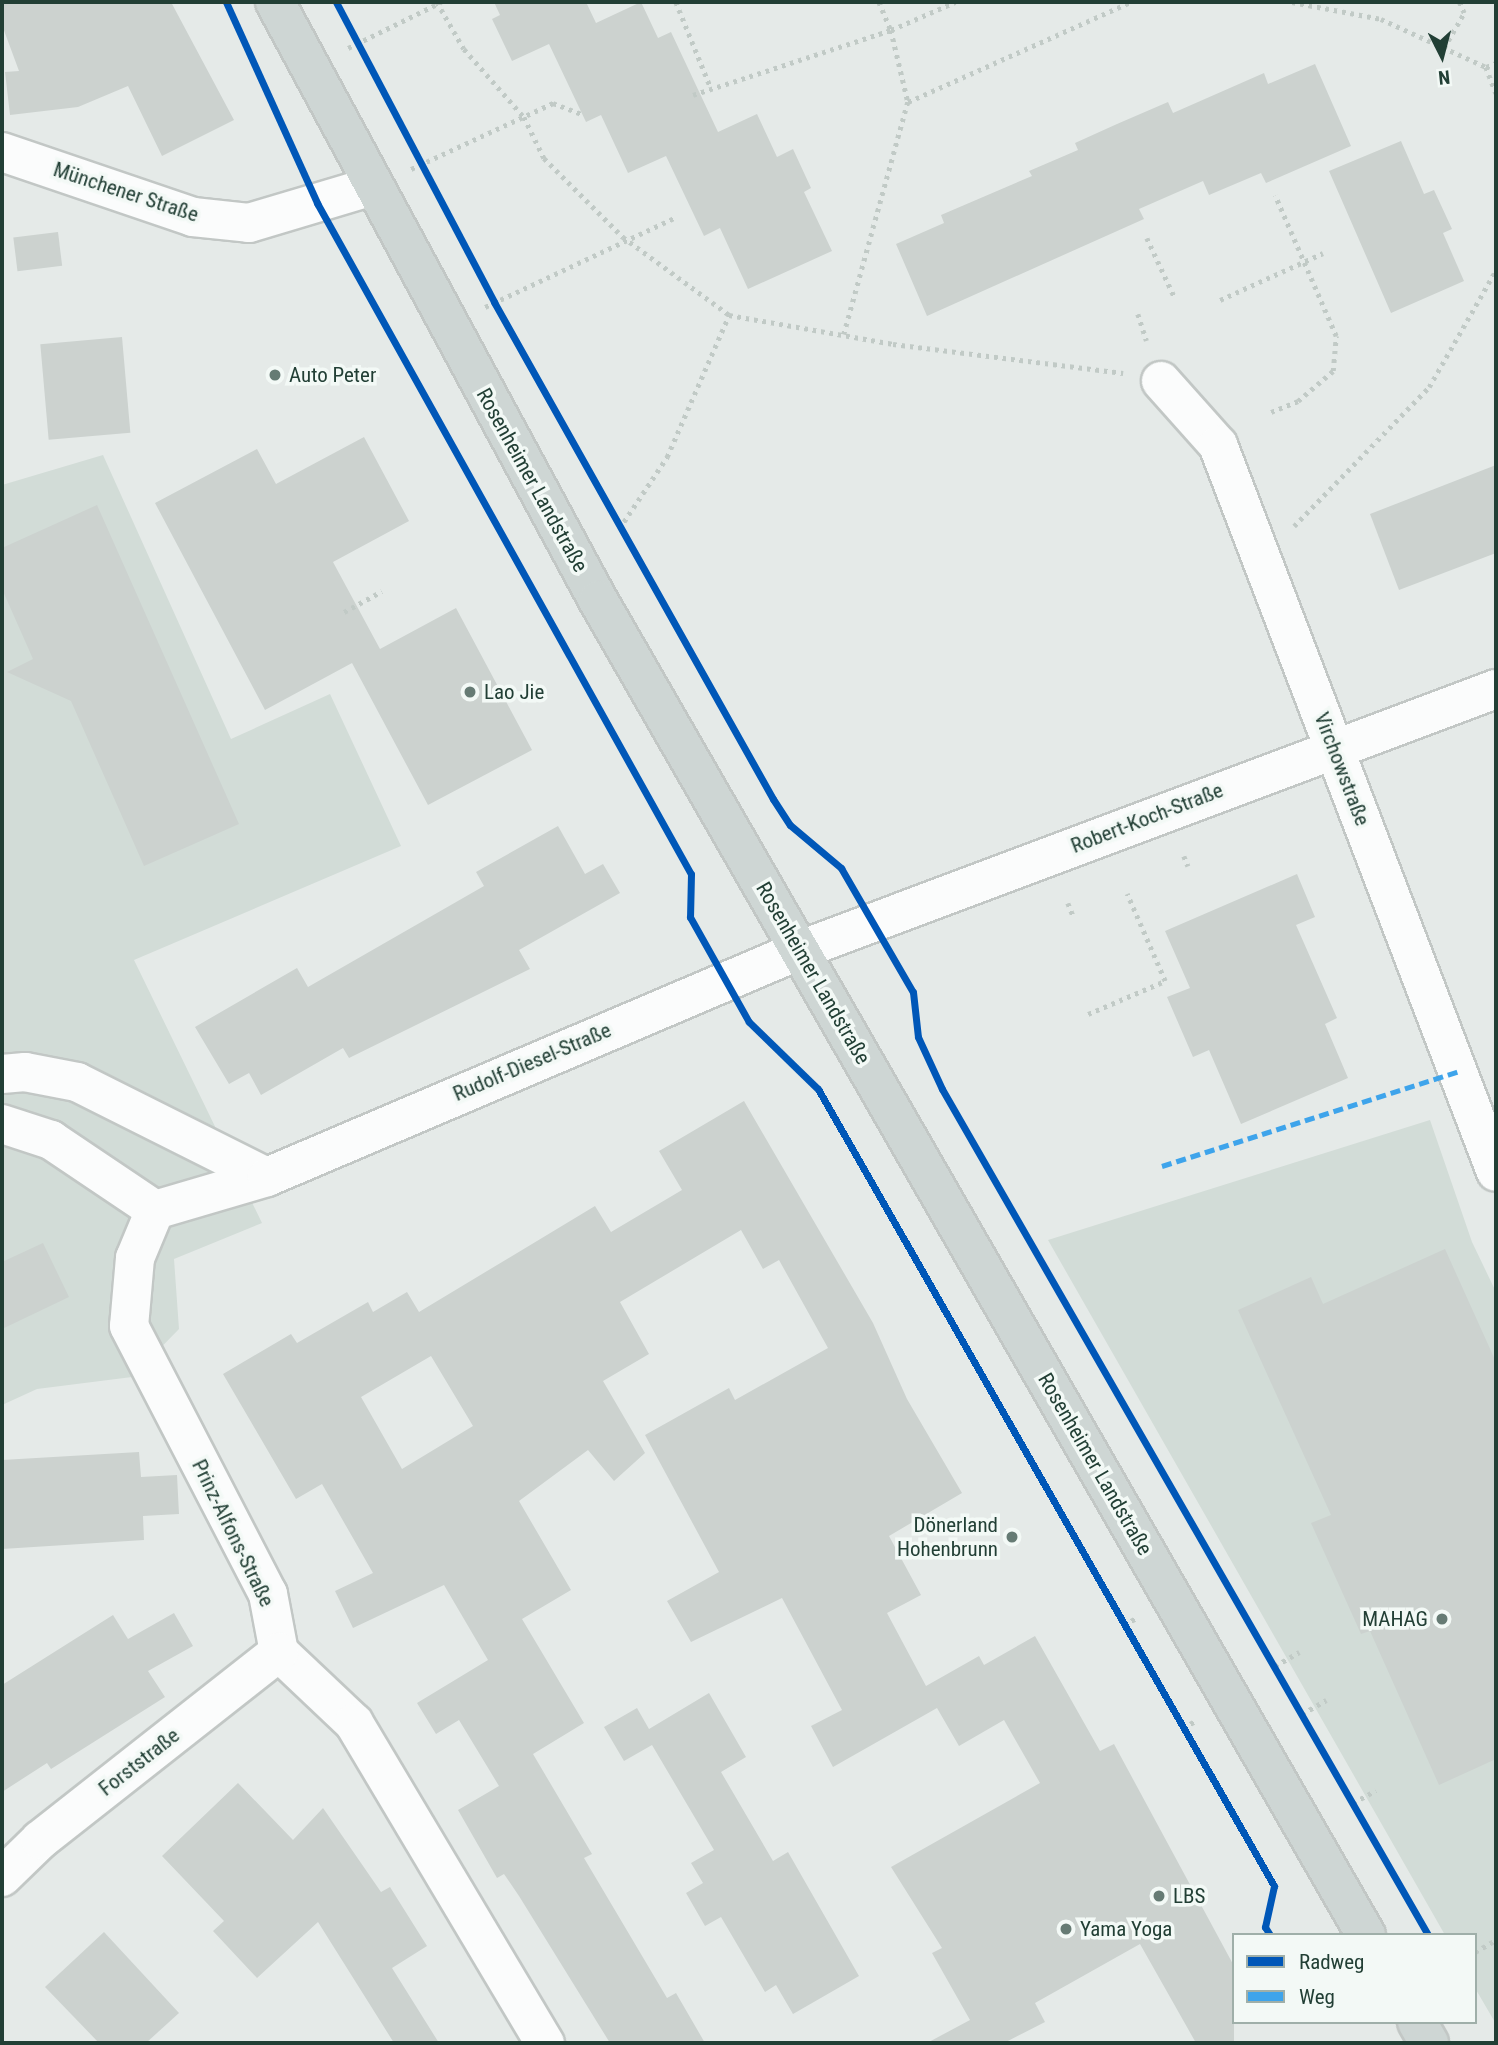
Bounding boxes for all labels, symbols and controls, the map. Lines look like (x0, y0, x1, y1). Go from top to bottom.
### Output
north arrow (1407, 21, 1477, 91)
text: N (1437, 65, 1451, 89)
street label: Münchener Straße (50, 157, 202, 227)
place label: Auto Peter (289, 362, 376, 388)
marker: Auto Peter (267, 367, 283, 383)
street label: Rosenheimer Landstraße (471, 384, 593, 576)
place label: Lao Jie (484, 679, 544, 705)
marker: Lao Jie (462, 684, 478, 700)
street label: Virchowstraße (1309, 709, 1375, 829)
street label: Robert-Koch-Straße (1067, 777, 1227, 859)
street label: Rosenheimer Landstraße (751, 877, 875, 1069)
street label: Rudolf-Diesel-Straße (449, 1017, 615, 1107)
street label: Rosenheimer Landstraße (1033, 1368, 1157, 1560)
street label: Prinz-Alfons-Straße (186, 1455, 280, 1611)
place label: Dönerland Hohenbrunn (897, 1512, 998, 1562)
marker: Dönerland Hohenbrunn (1004, 1529, 1020, 1545)
place label: MAHAG (1362, 1606, 1428, 1632)
marker: MAHAG (1434, 1611, 1450, 1627)
street label: Forststraße (94, 1723, 184, 1801)
place label: LBS (1173, 1883, 1205, 1909)
marker: LBS (1151, 1888, 1167, 1904)
place label: Yama Yoga (1080, 1916, 1172, 1942)
marker: Yama Yoga (1058, 1921, 1074, 1937)
legend (1232, 1933, 1477, 2024)
text: Radweg (1299, 1950, 1364, 1974)
text: Weg (1299, 1985, 1335, 2009)

